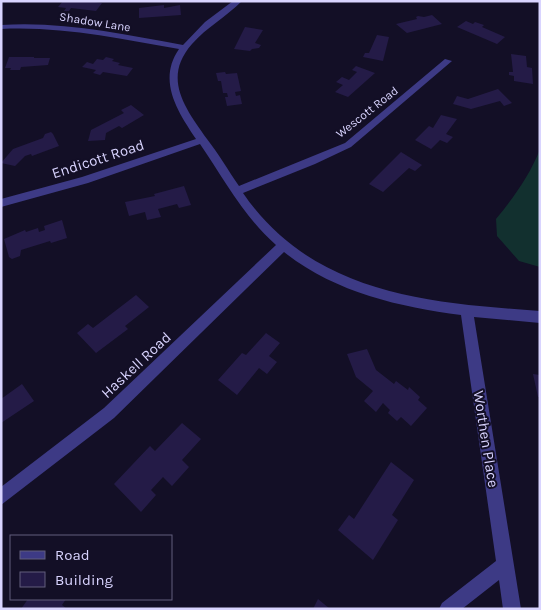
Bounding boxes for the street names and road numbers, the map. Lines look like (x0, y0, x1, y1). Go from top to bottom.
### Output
street label: Shadow Lane (58, 9, 132, 35)
street label: Wescott Road (333, 83, 401, 141)
street label: Endicott Road (49, 136, 147, 182)
street label: Haskell Road (97, 328, 175, 402)
street label: Worthen Place (469, 389, 503, 489)

